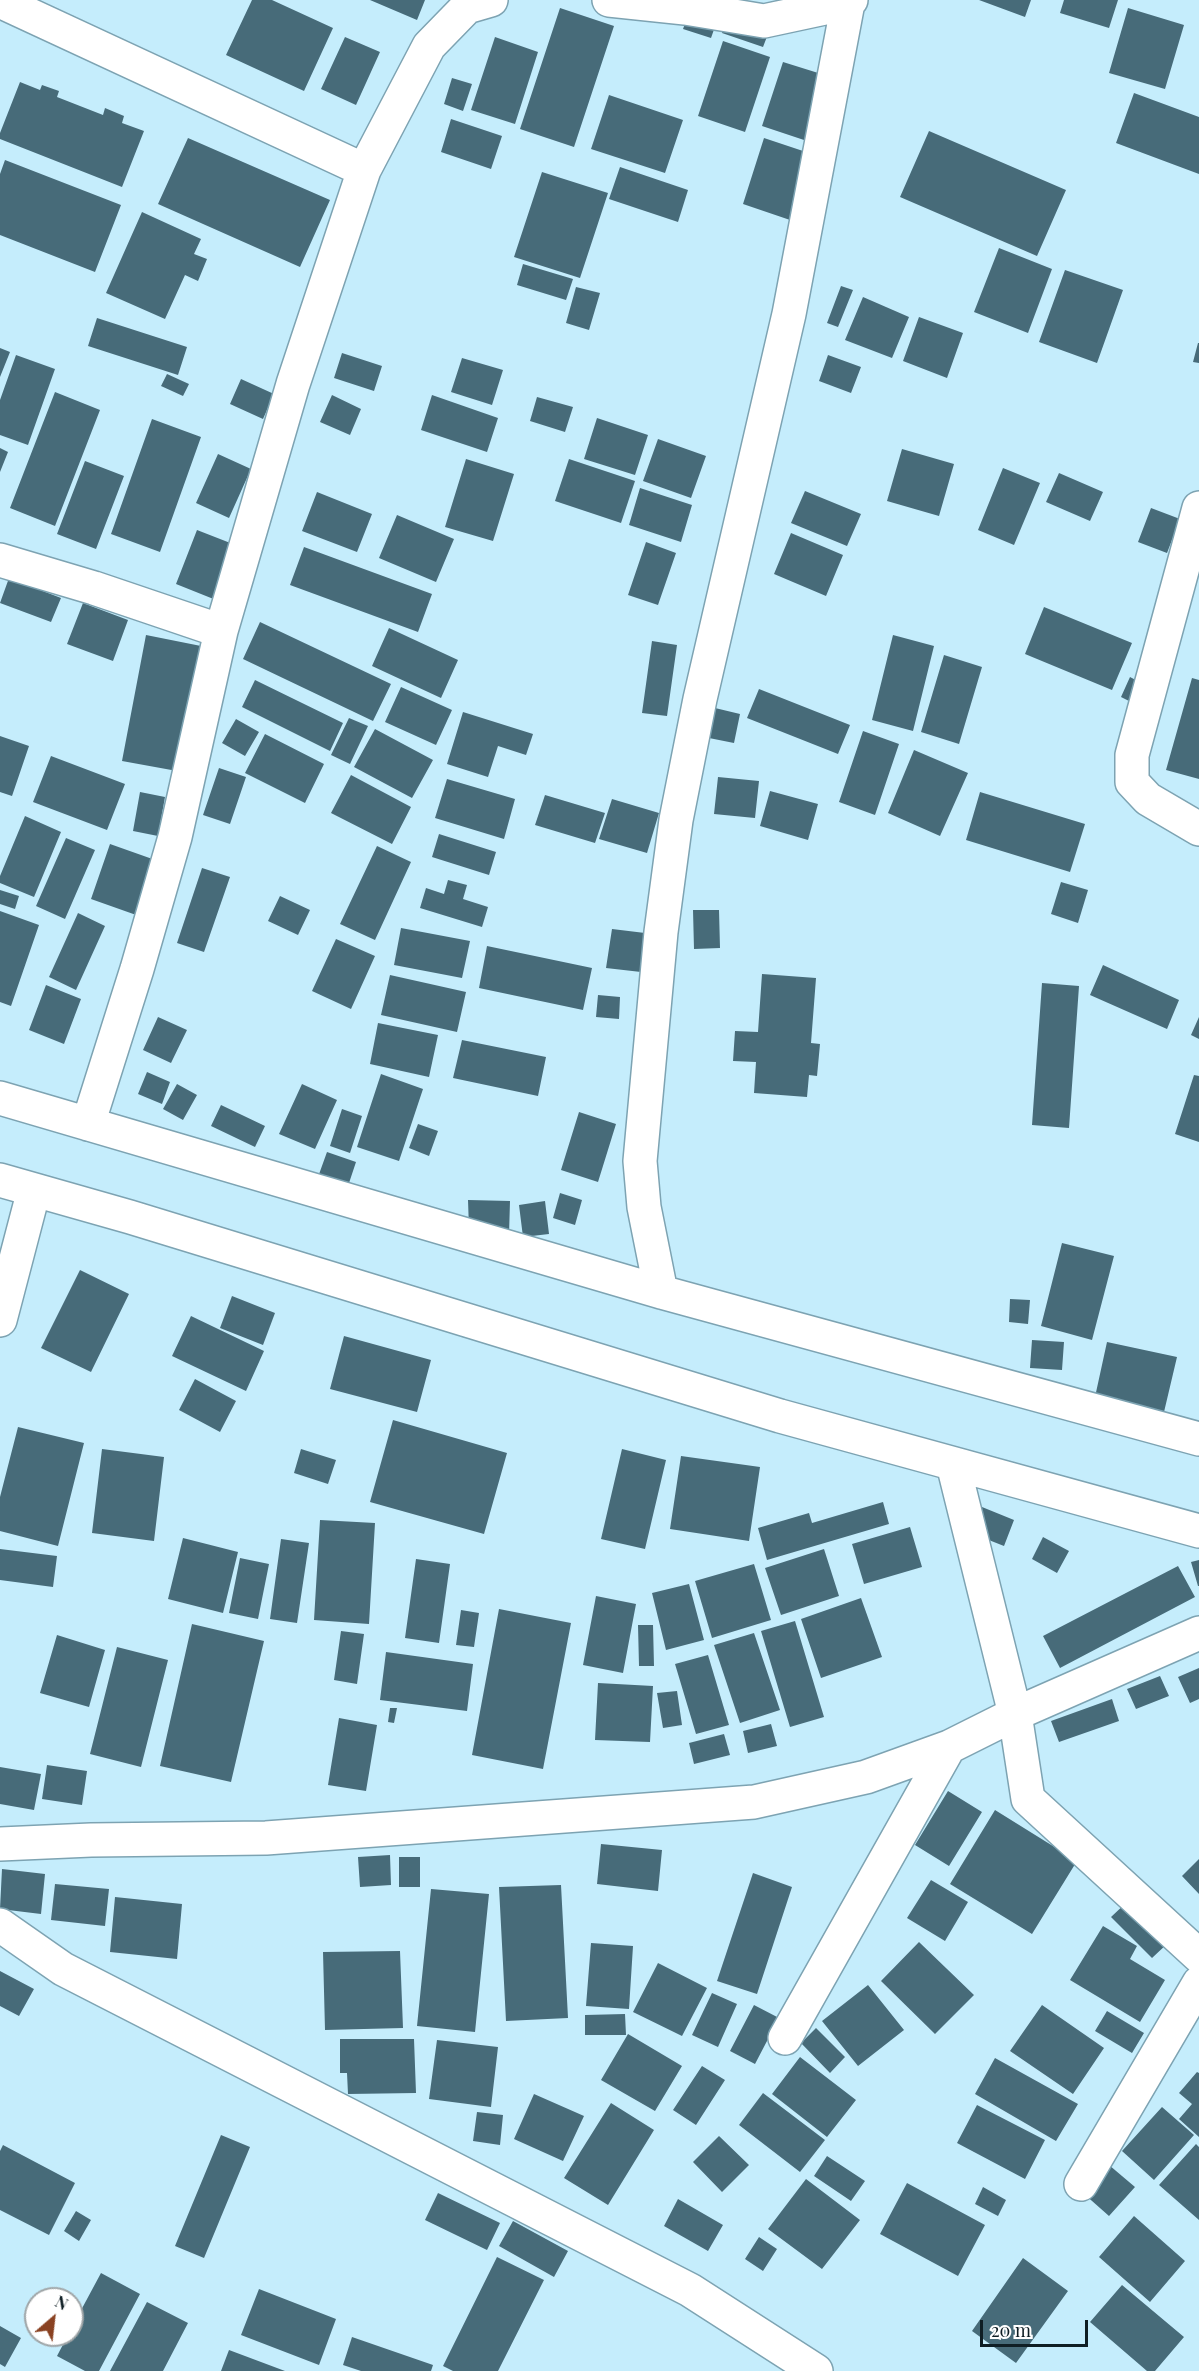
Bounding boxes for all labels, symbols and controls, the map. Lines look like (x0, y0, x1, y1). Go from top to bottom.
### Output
north arrow (24, 2287, 84, 2347)
text: N (52, 2290, 72, 2314)
scale bar (983, 2308, 1091, 2346)
text: 20 m (991, 2318, 1031, 2342)

